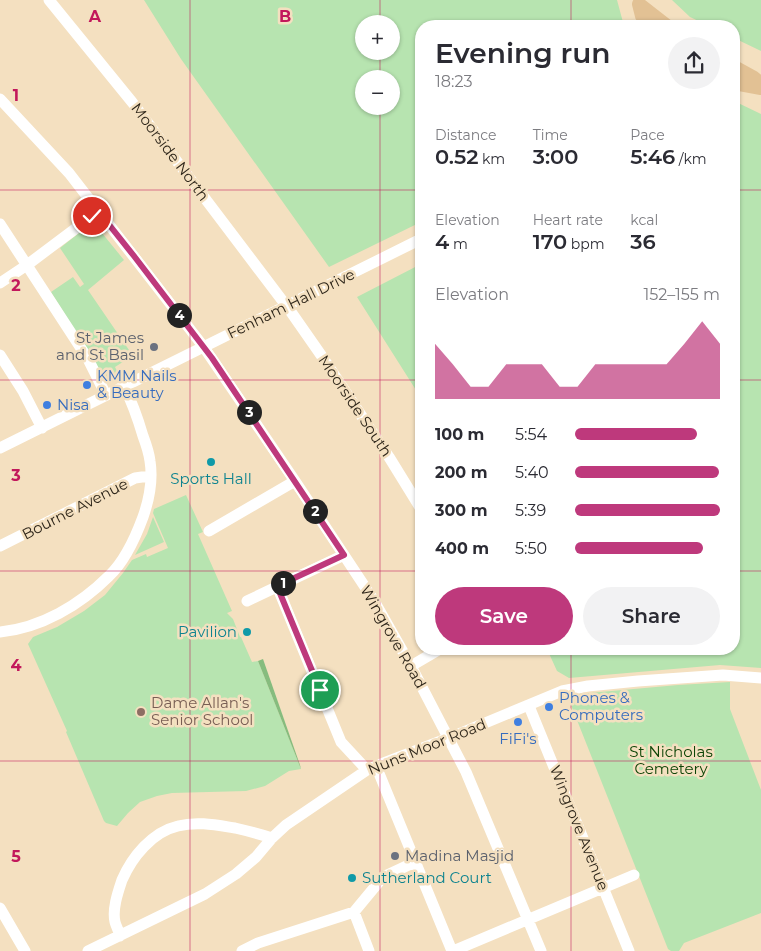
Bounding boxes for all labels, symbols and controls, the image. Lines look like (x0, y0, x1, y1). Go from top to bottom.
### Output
text: A (88, 7, 102, 26)
text: B (279, 7, 291, 26)
map controls (355, 15, 400, 115)
button: + (355, 15, 400, 60)
text: Evening run (435, 36, 610, 70)
button: share (668, 37, 720, 89)
button: − (355, 70, 400, 115)
text: 18:23 (435, 72, 473, 91)
text: 1 (13, 86, 19, 105)
street label: Moorside North (127, 99, 213, 204)
text: Distance (435, 126, 497, 144)
text: Time (533, 126, 568, 144)
text: Pace (630, 126, 665, 144)
text: 0.52 (435, 144, 478, 169)
text: 3:00 (533, 144, 578, 169)
text: 5:46 (630, 144, 675, 169)
text: km (478, 150, 505, 168)
text: /km (675, 150, 707, 168)
pin (71, 195, 113, 237)
icon: check (78, 202, 106, 230)
text: Elevation (435, 211, 500, 229)
text: Heart rate (533, 211, 603, 229)
text: kcal (630, 211, 658, 229)
text: 4 (435, 229, 449, 254)
text: 170 (533, 229, 567, 254)
text: 36 (630, 229, 656, 254)
text: m (449, 235, 468, 253)
text: bpm (567, 235, 605, 253)
street label: Fenham Hall Drive (224, 264, 358, 343)
text: 2 (11, 276, 21, 295)
text: Elevation (435, 285, 509, 304)
text: 152–155 m (644, 285, 720, 304)
pin: 4 (166, 302, 192, 328)
text: 4 (175, 306, 184, 324)
place label: St James and St Basil (56, 328, 144, 364)
marker: St James and St Basil (148, 341, 160, 353)
street label: Moorside South (314, 351, 396, 460)
place label: KMM Nails & Beauty (97, 366, 177, 402)
marker: KMM Nails & Beauty (81, 379, 93, 391)
place label: Nisa (57, 395, 89, 414)
marker: Nisa (41, 399, 53, 411)
pin: 3 (236, 400, 262, 424)
text: 3 (245, 403, 254, 421)
text: 100 m (435, 425, 484, 444)
text: 5:54 (515, 425, 547, 444)
marker: Sports Hall (205, 456, 217, 468)
text: 200 m (435, 463, 487, 482)
text: 5:40 (515, 463, 549, 482)
text: 3 (10, 466, 21, 485)
place label: Sports Hall (170, 469, 252, 488)
street label: Bourne Avenue (19, 474, 131, 543)
pin: 2 (302, 498, 328, 524)
text: 300 m (435, 501, 488, 520)
text: 5:39 (515, 501, 546, 520)
text: 2 (311, 502, 320, 520)
text: 400 m (435, 539, 489, 558)
text: 5:50 (515, 539, 547, 558)
pin: 1 (270, 570, 296, 596)
text: 1 (281, 574, 286, 592)
street label: Wingrove Road (356, 582, 431, 692)
button: Save (435, 587, 573, 645)
button: Share (583, 587, 720, 645)
place label: Pavilion (178, 622, 237, 641)
marker: Pavilion (241, 626, 253, 638)
text: 4 (10, 656, 22, 675)
pin (299, 669, 341, 711)
icon: arrive (306, 676, 334, 704)
place label: Phones & Computers (559, 688, 643, 724)
place label: Dame Allan's Senior School (151, 693, 253, 729)
marker: Phones & Computers (543, 701, 555, 713)
marker: Dame Allan's Senior School (135, 706, 147, 718)
street label: Nuns Moor Road (365, 714, 489, 779)
marker: FiFi's (512, 716, 524, 728)
place label: FiFi's (499, 729, 537, 748)
park label: St Nicholas Cemetery (629, 742, 713, 778)
street label: Wingrove Avenue (546, 762, 613, 893)
place label: Madina Masjid (405, 846, 514, 865)
text: 5 (11, 847, 21, 866)
marker: Madina Masjid (389, 850, 401, 862)
place label: Sutherland Court (362, 868, 492, 887)
marker: Sutherland Court (346, 872, 358, 884)

